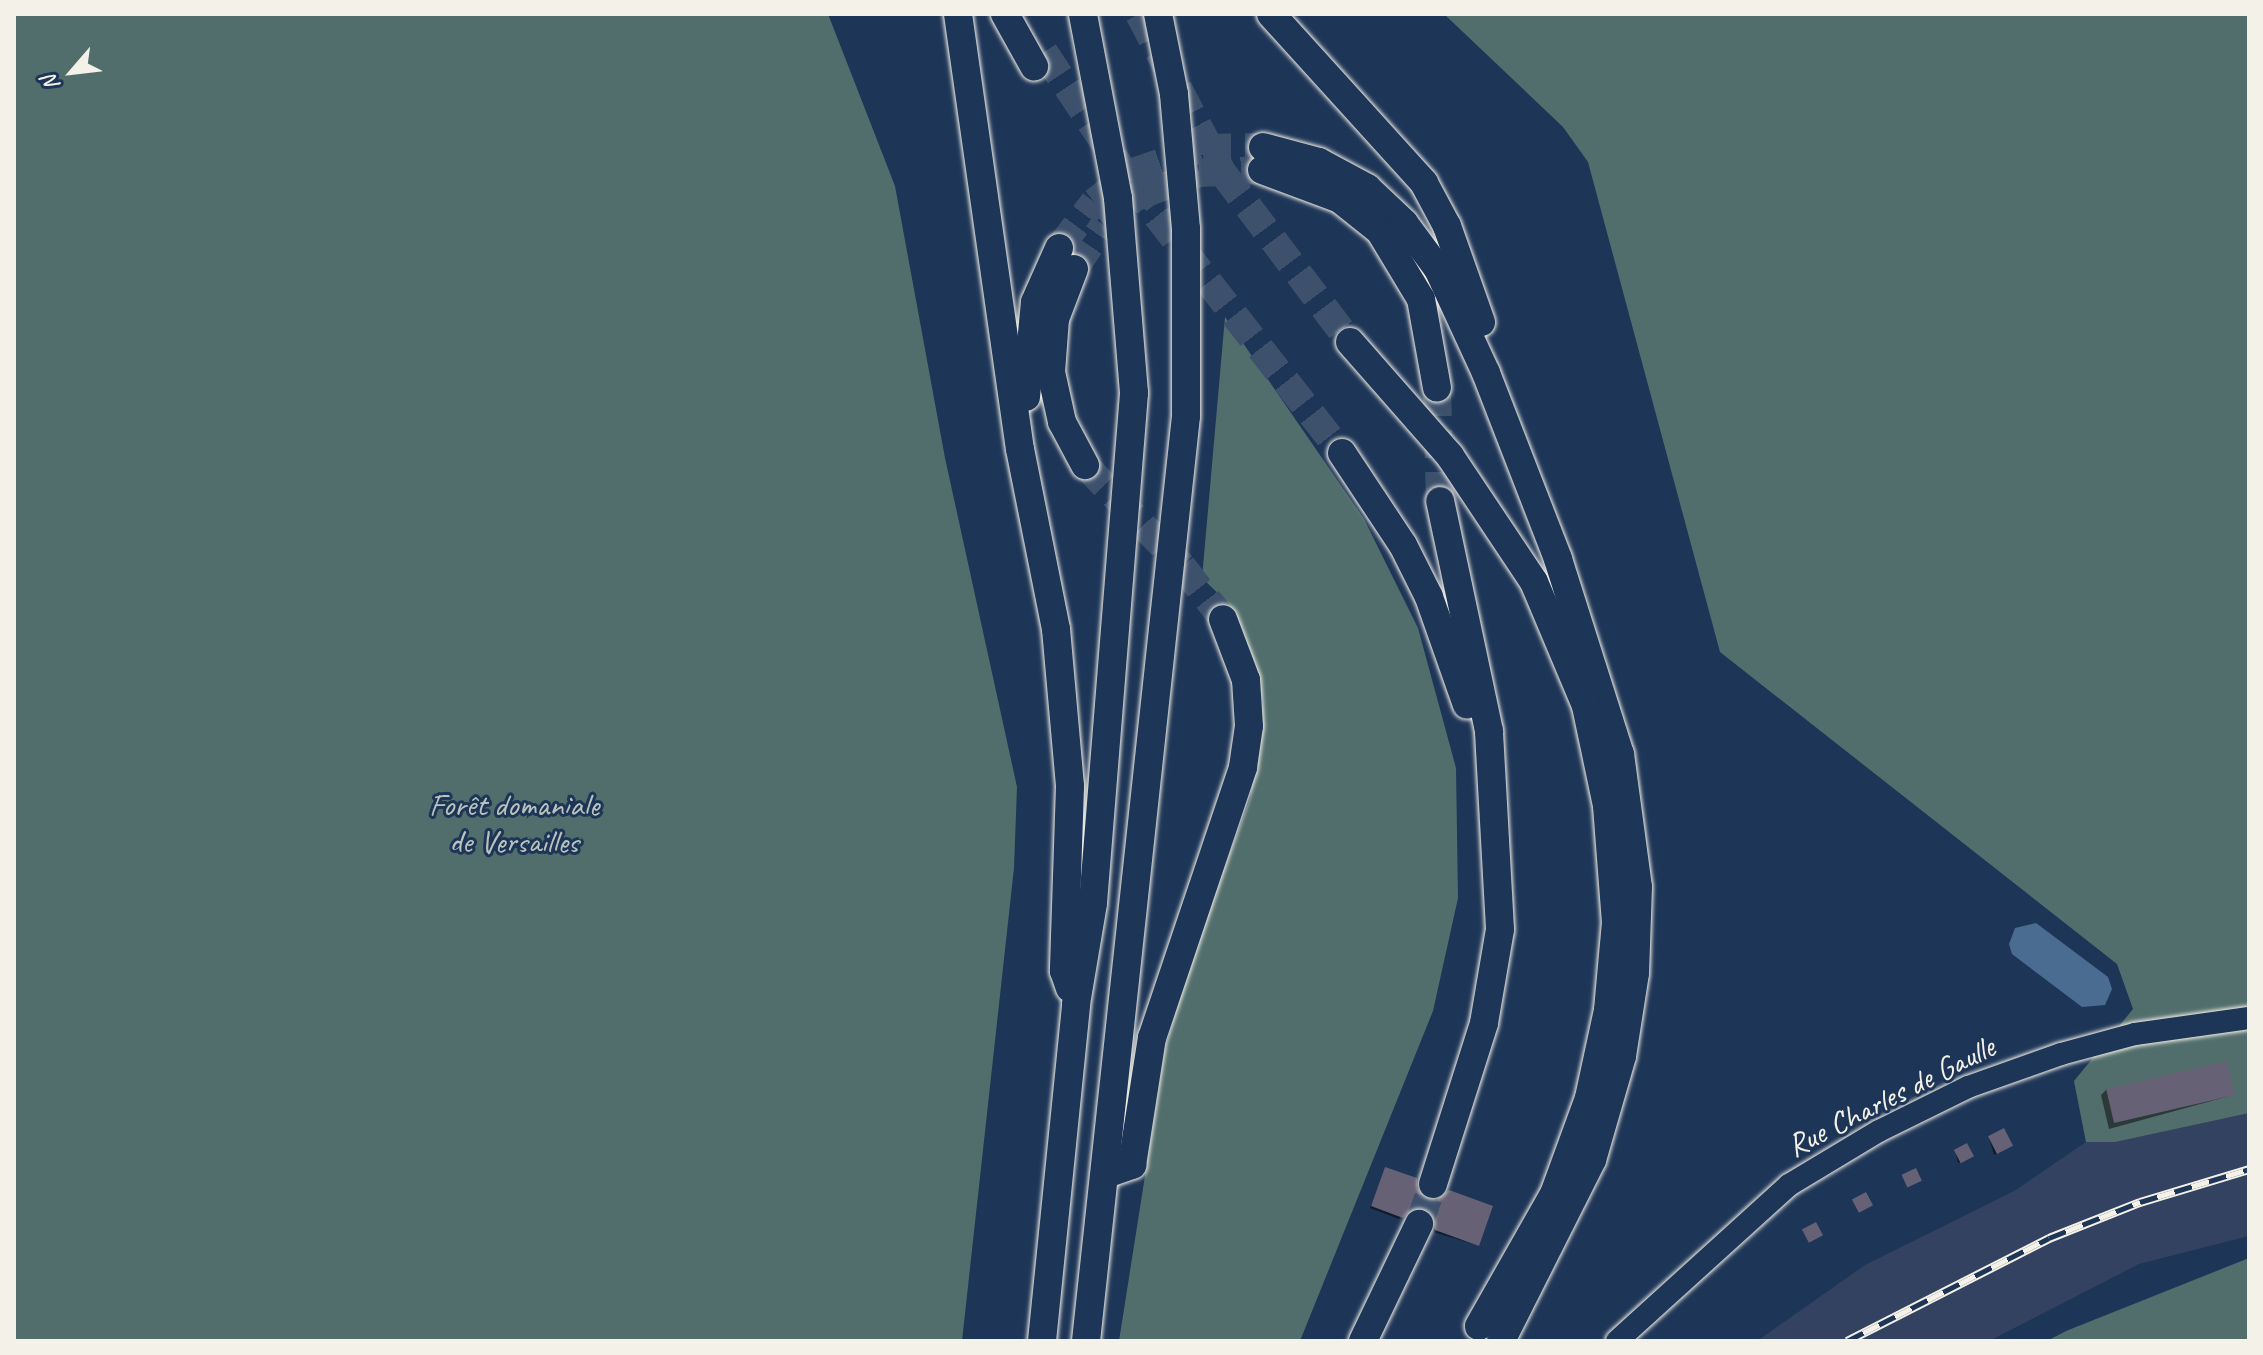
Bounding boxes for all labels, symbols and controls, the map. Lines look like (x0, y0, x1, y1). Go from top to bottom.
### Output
north arrow (32, 32, 112, 112)
text: N (35, 71, 66, 96)
park label: Forêt domaniale de Versailles (428, 787, 600, 862)
street label: Rue Charles de Gaulle (1780, 1028, 2002, 1166)

